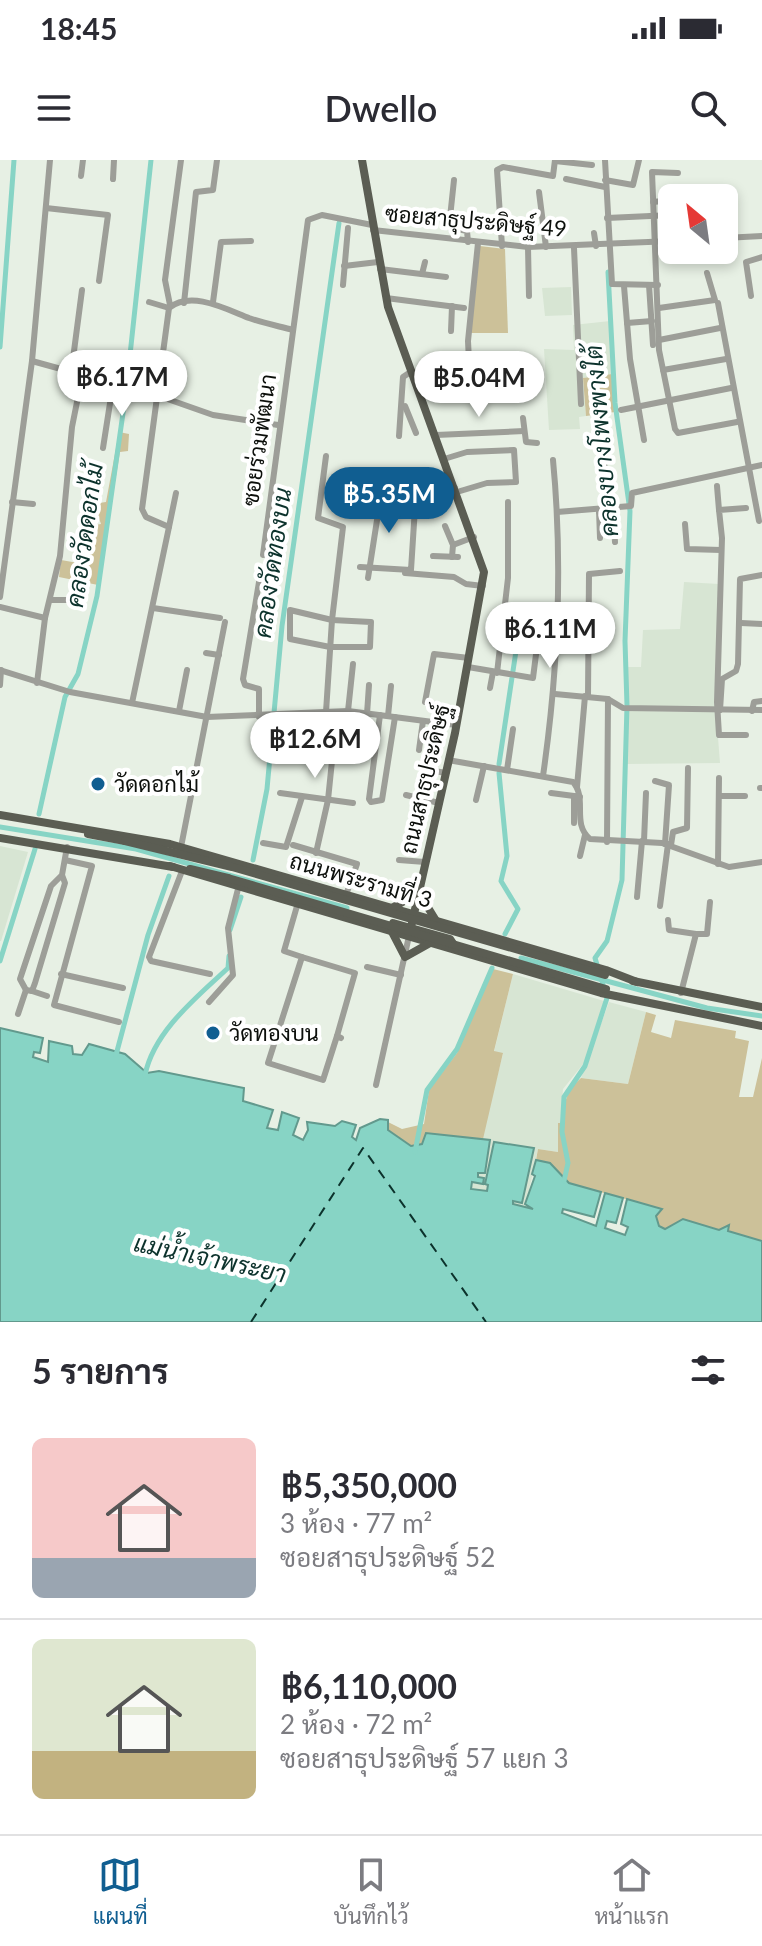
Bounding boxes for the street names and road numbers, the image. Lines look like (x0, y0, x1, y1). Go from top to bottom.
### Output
street label: ซอยสาธุประดิษฐ์ 49 (384, 199, 568, 245)
street label: ซอยร่วมพัฒนา (236, 372, 281, 508)
street label: ถนนสาธุประดิษฐ์ (394, 701, 458, 857)
street label: ถนนพระรามที่ 3 (287, 842, 437, 913)

